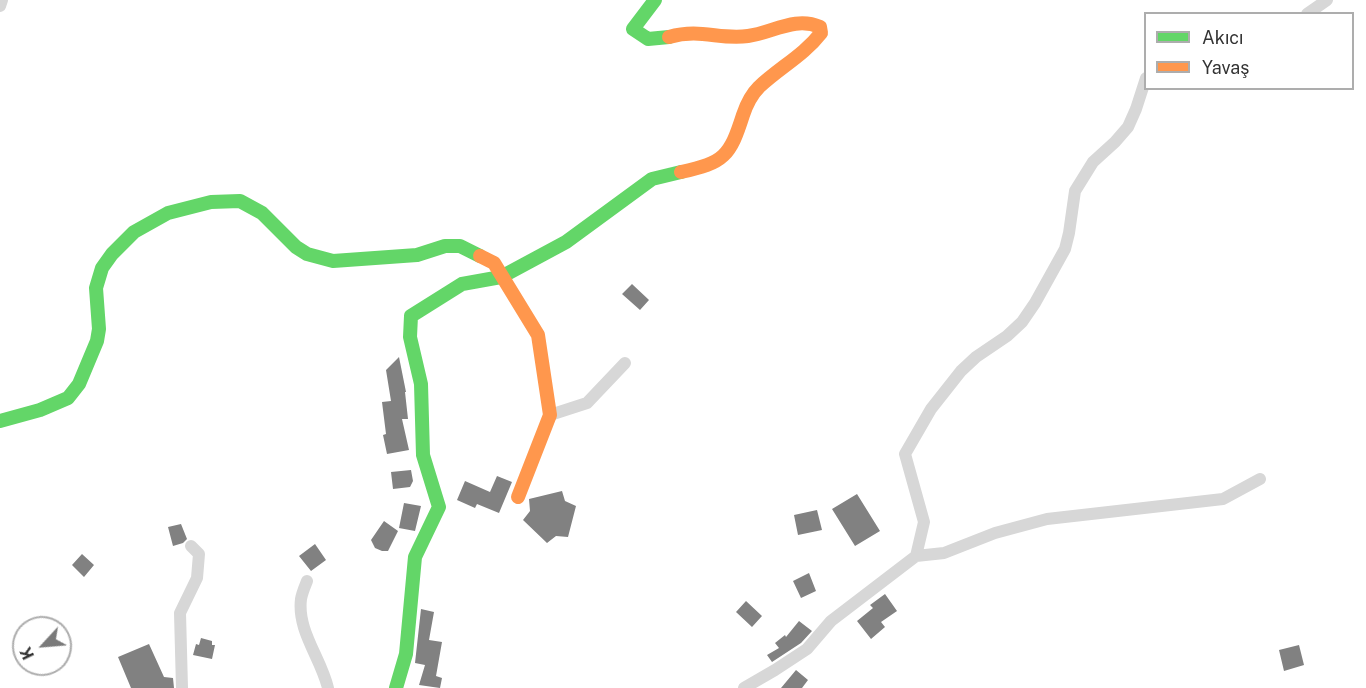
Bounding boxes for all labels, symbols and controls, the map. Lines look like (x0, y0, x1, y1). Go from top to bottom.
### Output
legend (1144, 12, 1354, 90)
text: Akıcı (1202, 27, 1243, 48)
text: Yavaş (1202, 57, 1249, 78)
north arrow (12, 616, 72, 676)
text: K (16, 644, 38, 663)

